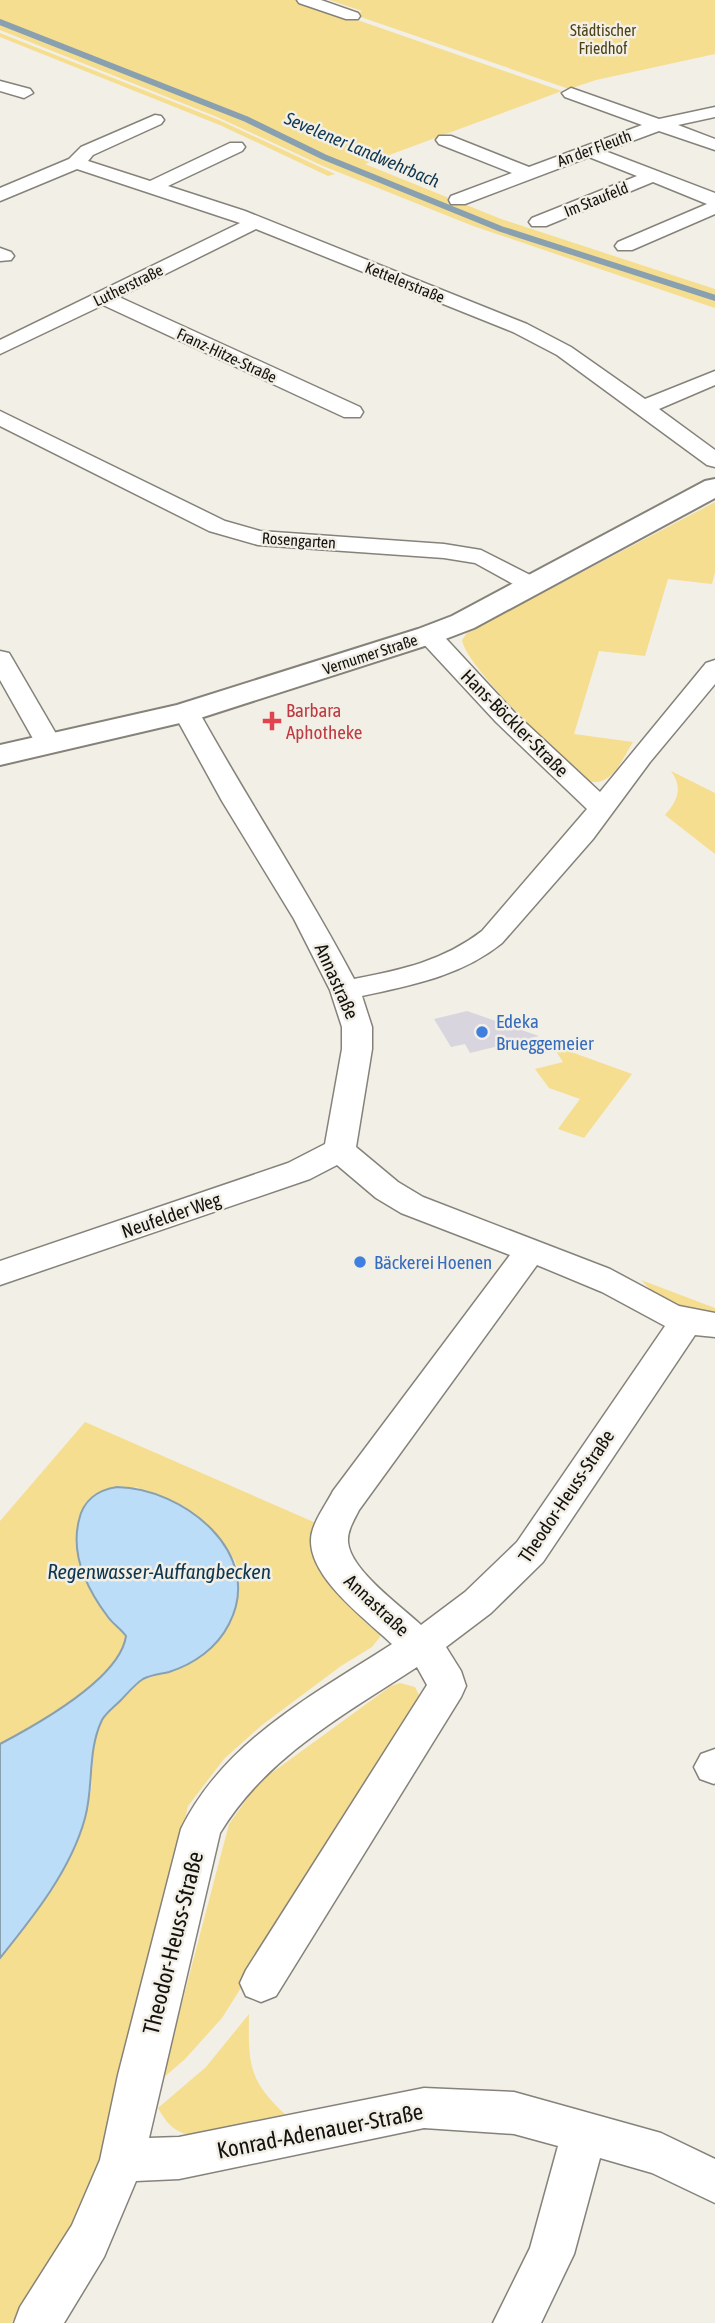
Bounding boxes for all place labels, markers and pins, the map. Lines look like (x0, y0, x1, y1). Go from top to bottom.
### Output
place label: Barbara Aphotheke (286, 699, 362, 743)
marker: Barbara Aphotheke (264, 713, 280, 729)
place label: Edeka Brueggemeier (496, 1010, 594, 1054)
marker: Edeka Brueggemeier (474, 1024, 490, 1040)
place label: Bäckerei Hoenen (374, 1251, 492, 1273)
marker: Bäckerei Hoenen (352, 1254, 368, 1270)

